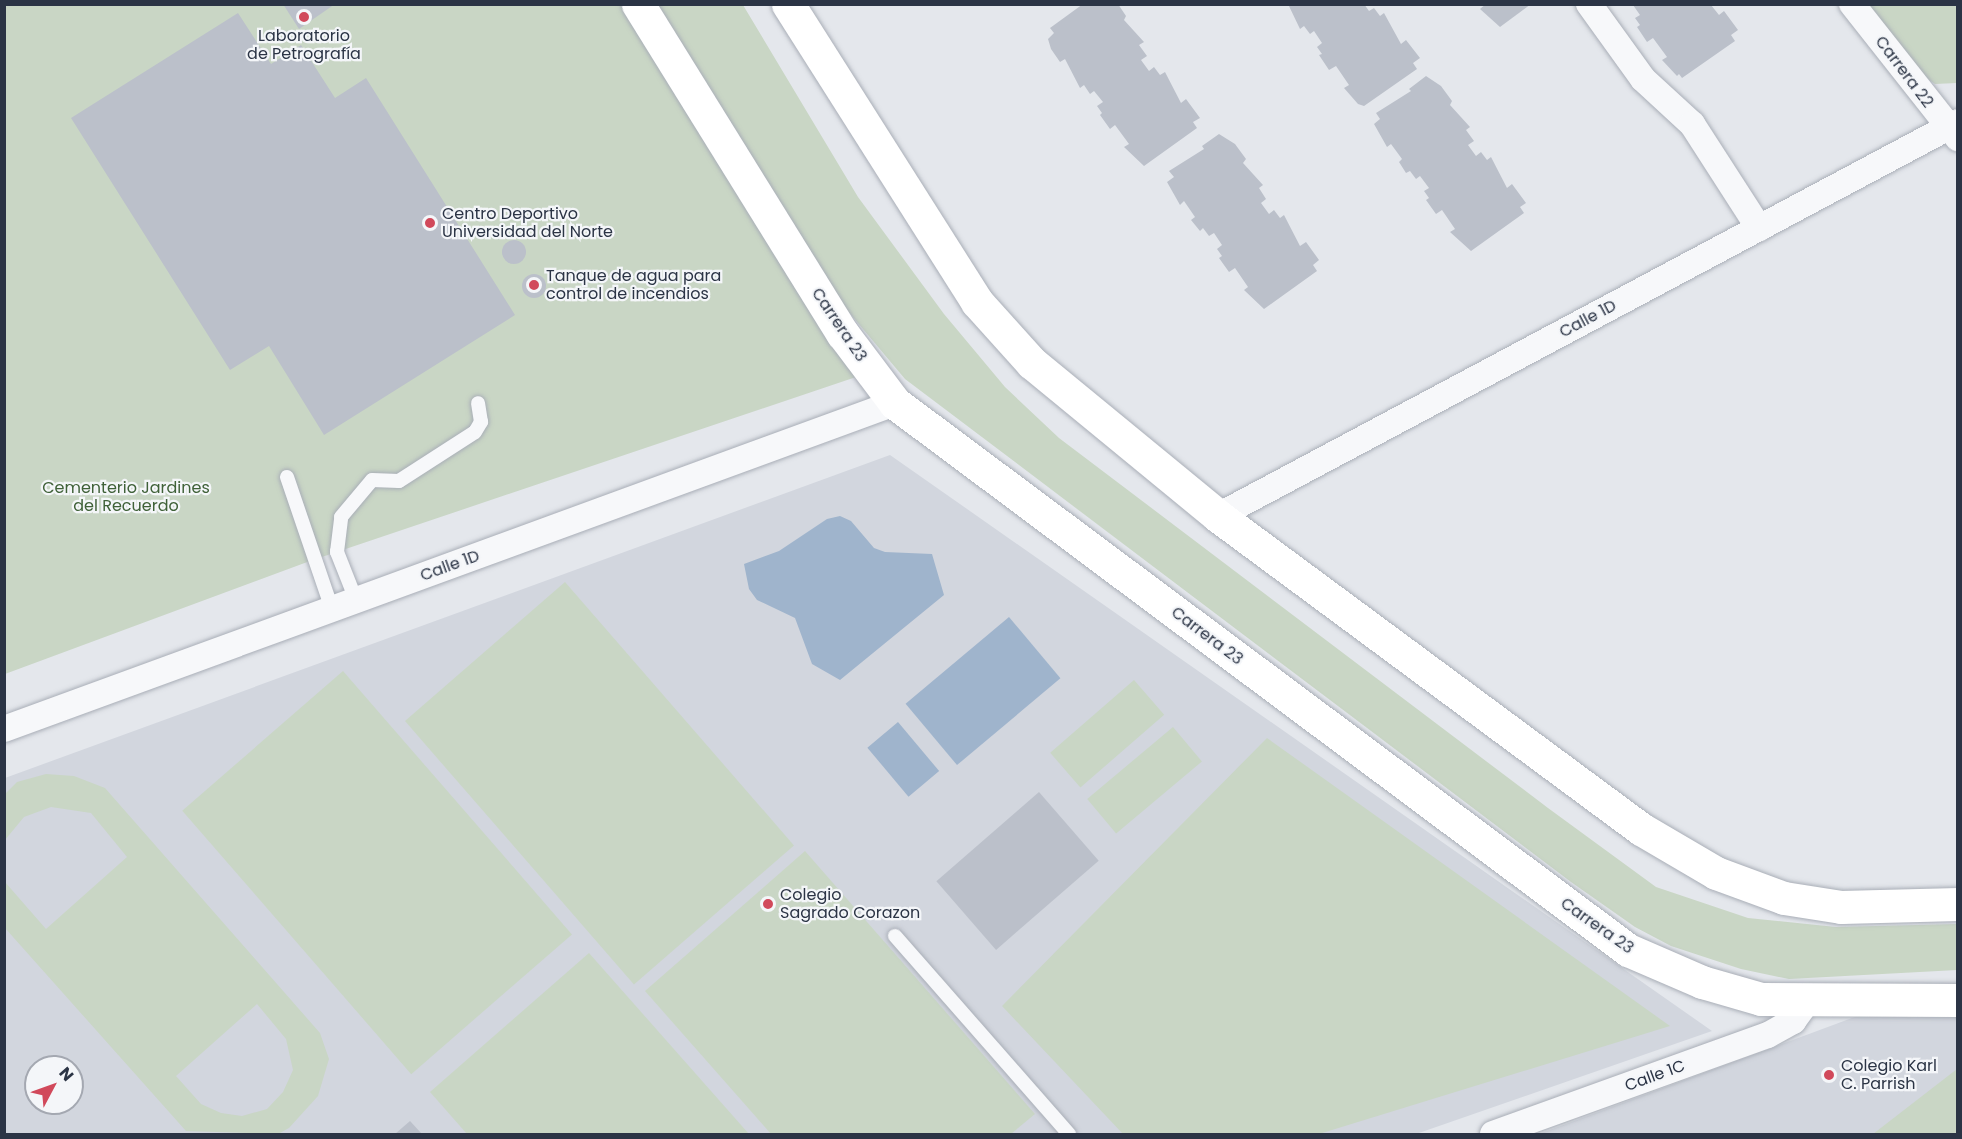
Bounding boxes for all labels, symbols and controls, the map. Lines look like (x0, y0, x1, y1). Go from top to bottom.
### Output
marker: Laboratorio de Petrografía (297, 10, 311, 24)
place label: Laboratorio de Petrografía (247, 26, 361, 64)
street label: Carrera 22 (1871, 32, 1937, 112)
place label: Centro Deportivo Universidad del Norte (442, 204, 613, 242)
marker: Centro Deportivo Universidad del Norte (423, 216, 437, 230)
place label: Tanque de agua para control de incendios (546, 266, 721, 304)
marker: Tanque de agua para control de incendios (527, 278, 541, 292)
street label: Carrera 23 (807, 285, 871, 365)
street label: Calle 1D (1556, 296, 1620, 342)
park label: Cementerio Jardines del Recuerdo (42, 478, 210, 516)
street label: Calle 1D (418, 546, 482, 586)
street label: Carrera 23 (1167, 603, 1247, 669)
place label: Colegio Sagrado Corazon (780, 885, 920, 923)
street label: Carrera 23 (1557, 894, 1637, 958)
marker: Colegio Sagrado Corazon (761, 897, 775, 911)
north arrow (24, 1055, 84, 1115)
street label: Calle 1C (1622, 1056, 1688, 1096)
place label: Colegio Karl C. Parrish (1841, 1056, 1937, 1094)
text: N (54, 1062, 79, 1086)
marker: Colegio Karl C. Parrish (1822, 1068, 1836, 1082)

